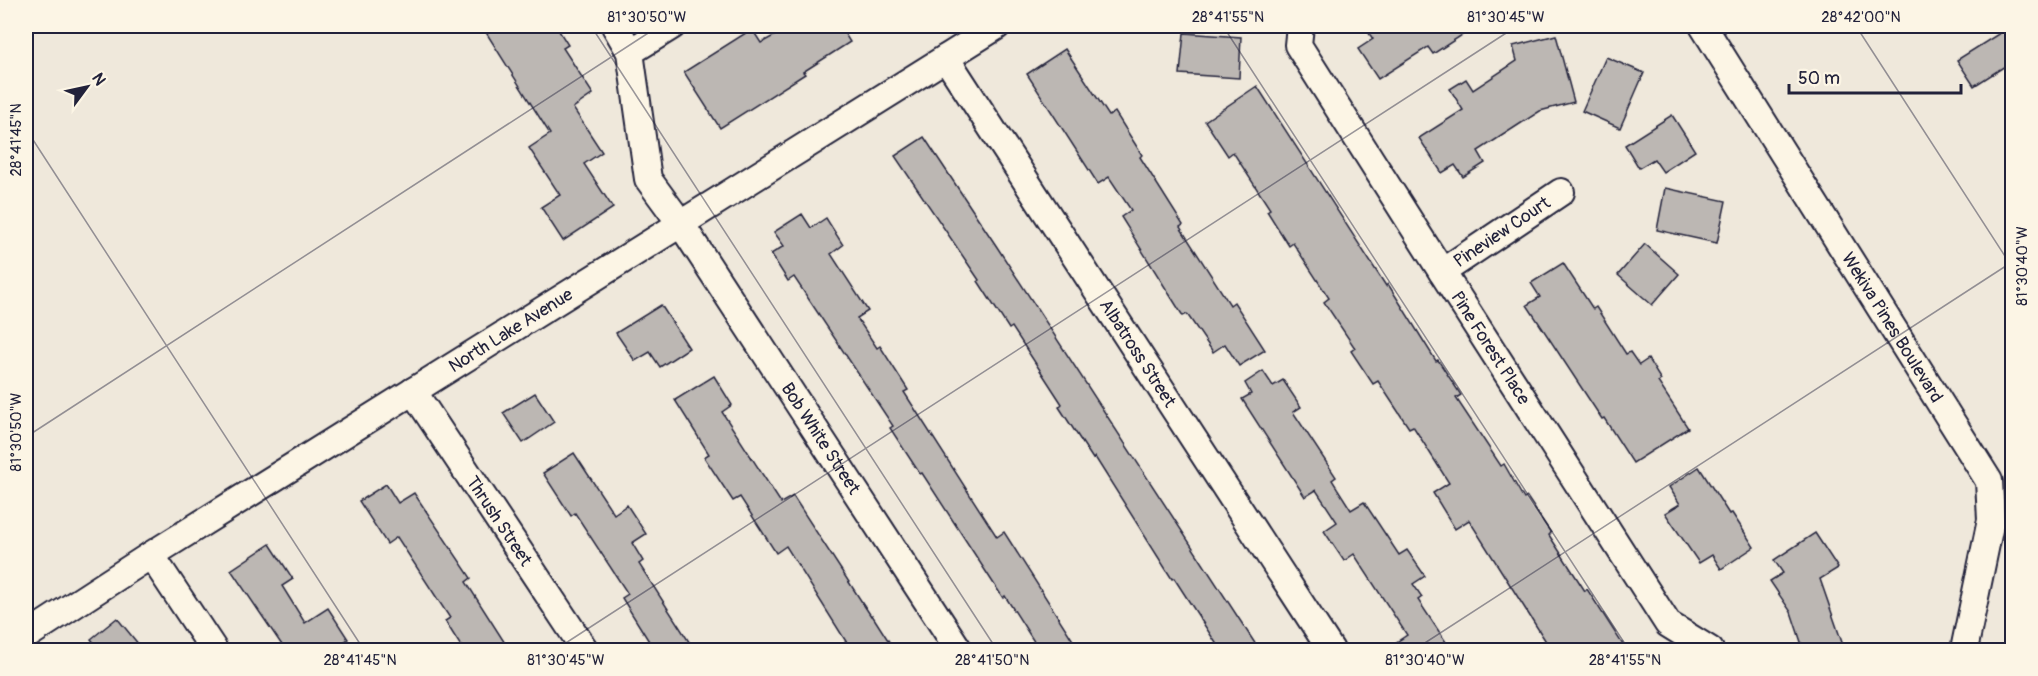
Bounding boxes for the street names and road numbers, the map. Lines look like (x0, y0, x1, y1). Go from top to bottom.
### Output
street label: Pineview Court (1449, 191, 1555, 273)
street label: Wekiva Pines Boulevard (1836, 248, 1948, 407)
street label: North Lake Avenue (444, 283, 577, 378)
street label: Pine Forest Place (1445, 287, 1535, 409)
street label: Albatross Street (1094, 295, 1181, 412)
street label: Bob White Street (776, 378, 866, 499)
street label: Thrush Street (461, 472, 537, 571)

